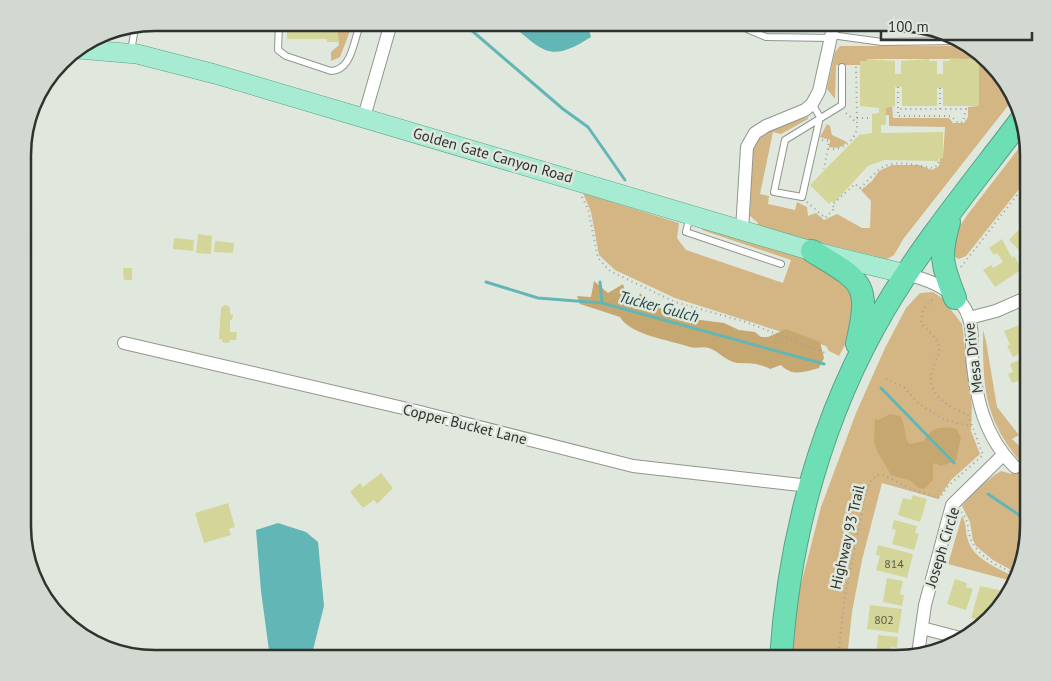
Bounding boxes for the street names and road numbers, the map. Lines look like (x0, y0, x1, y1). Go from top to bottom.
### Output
street label: Golden Gate Canyon Road (411, 123, 575, 187)
street label: Mesa Drive (959, 322, 987, 394)
street label: Copper Bucket Lane (401, 399, 529, 449)
street label: Highway 93 Trail (826, 482, 868, 591)
street label: Joseph Circle (920, 504, 963, 590)

